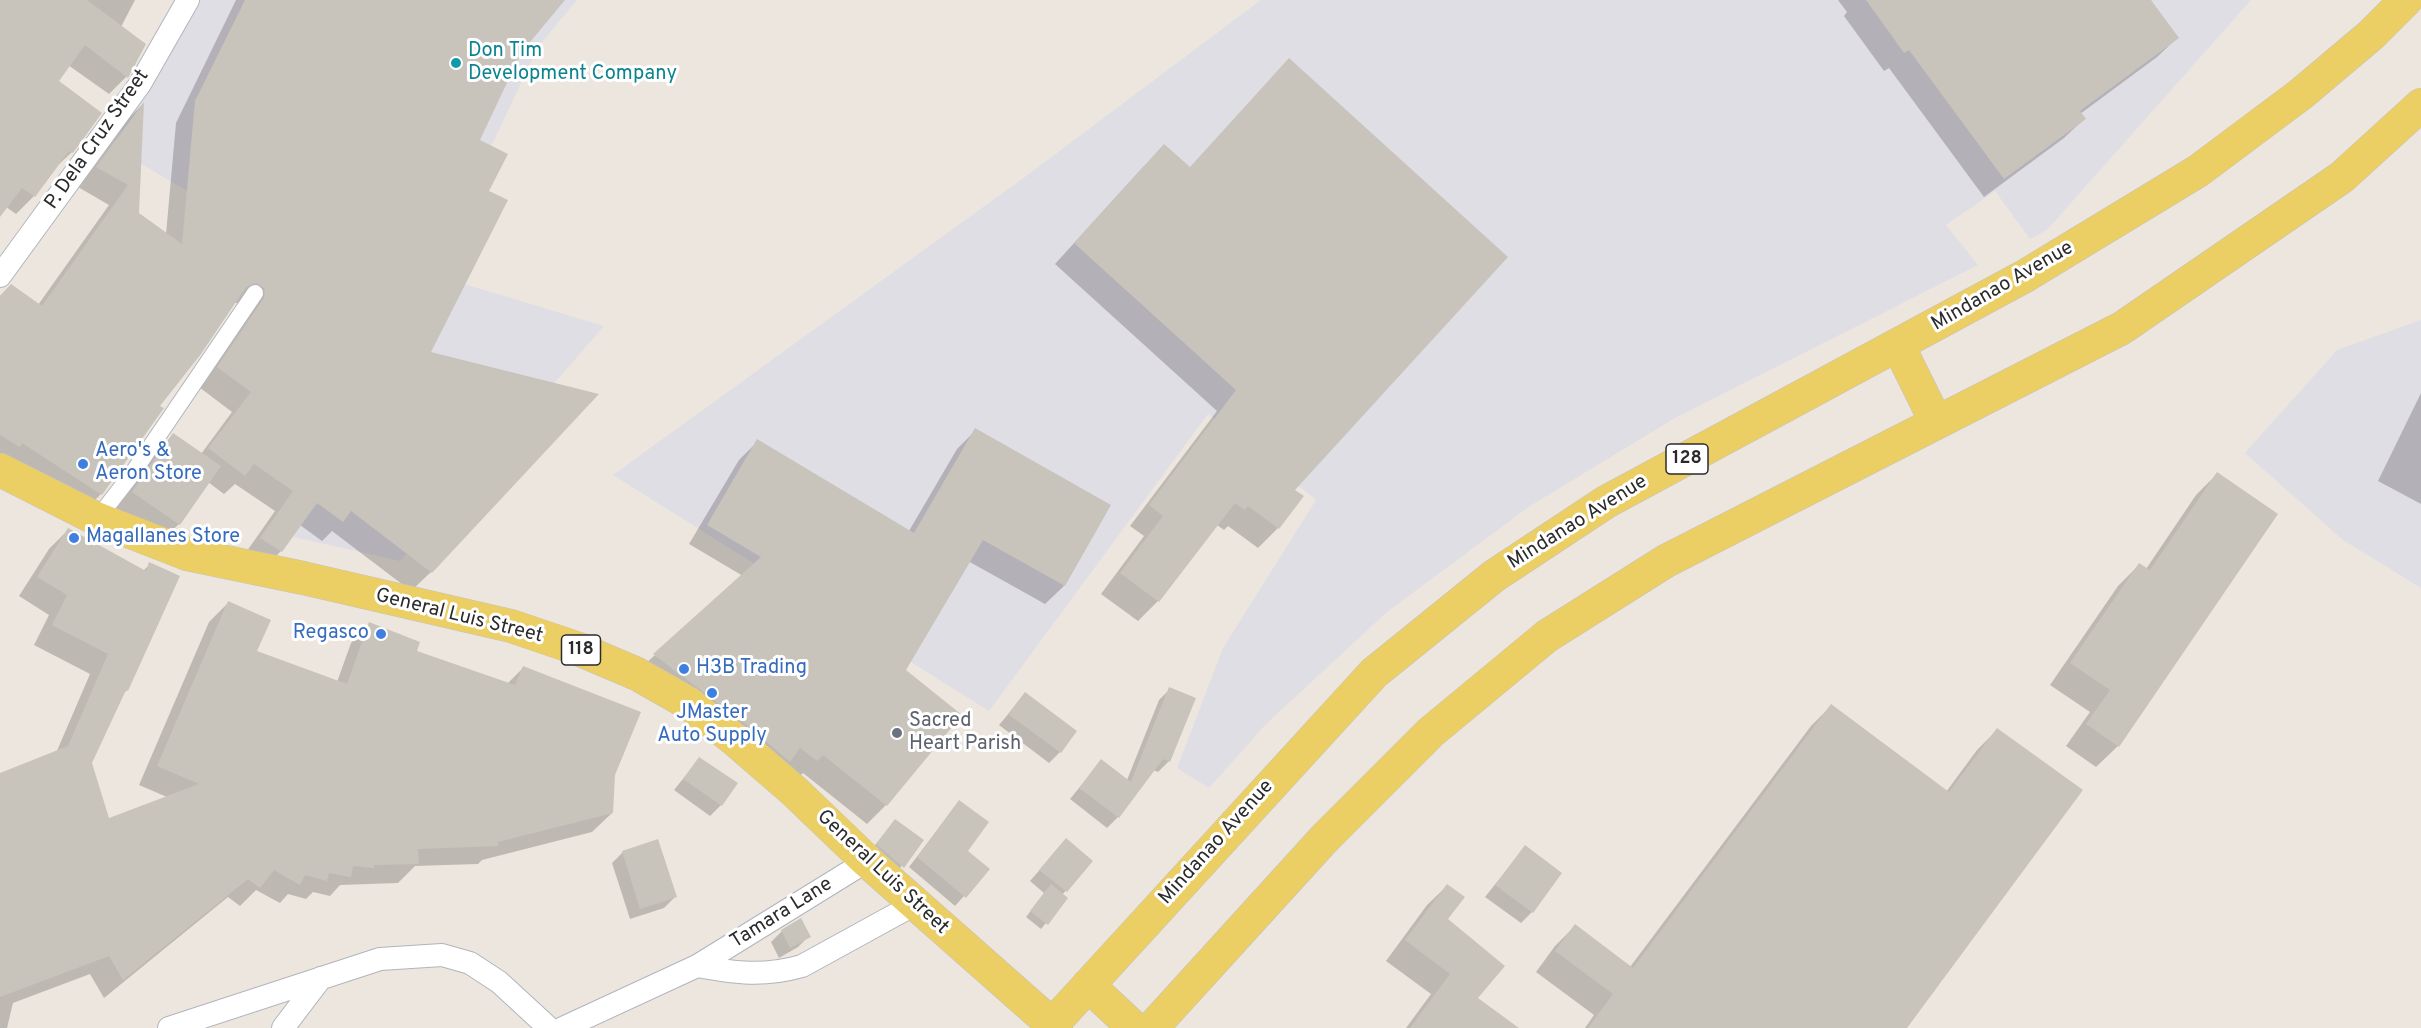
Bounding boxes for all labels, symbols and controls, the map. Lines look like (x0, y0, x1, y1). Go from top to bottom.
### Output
place label: Don Tim Development Company (468, 40, 677, 87)
marker: Don Tim Development Company (449, 56, 463, 70)
street label: P. Dela Cruz Street (41, 65, 155, 215)
street label: Mindanao Avenue (1928, 237, 2078, 337)
place label: Aero's & Aeron Store (95, 440, 202, 487)
road number: 128 (1666, 444, 1708, 474)
marker: Aero's & Aeron Store (76, 457, 90, 471)
street label: Mindanao Avenue (1504, 471, 1652, 575)
place label: Magallanes Store (86, 526, 240, 550)
marker: Magallanes Store (67, 531, 81, 545)
street label: General Luis Street (373, 585, 545, 649)
place label: Regasco (293, 622, 369, 646)
marker: Regasco (374, 627, 388, 641)
road number: 118 (562, 635, 600, 665)
place label: H3B Trading (696, 657, 807, 681)
marker: H3B Trading (677, 662, 691, 676)
marker: JMaster Auto Supply (705, 686, 719, 700)
place label: JMaster Auto Supply (657, 702, 767, 749)
place label: Sacred Heart Parish (909, 710, 1021, 757)
marker: Sacred Heart Parish (890, 726, 904, 740)
street label: Mindanao Avenue (1155, 776, 1279, 910)
street label: General Luis Street (811, 806, 953, 940)
street label: Tamara Lane (727, 873, 837, 955)

